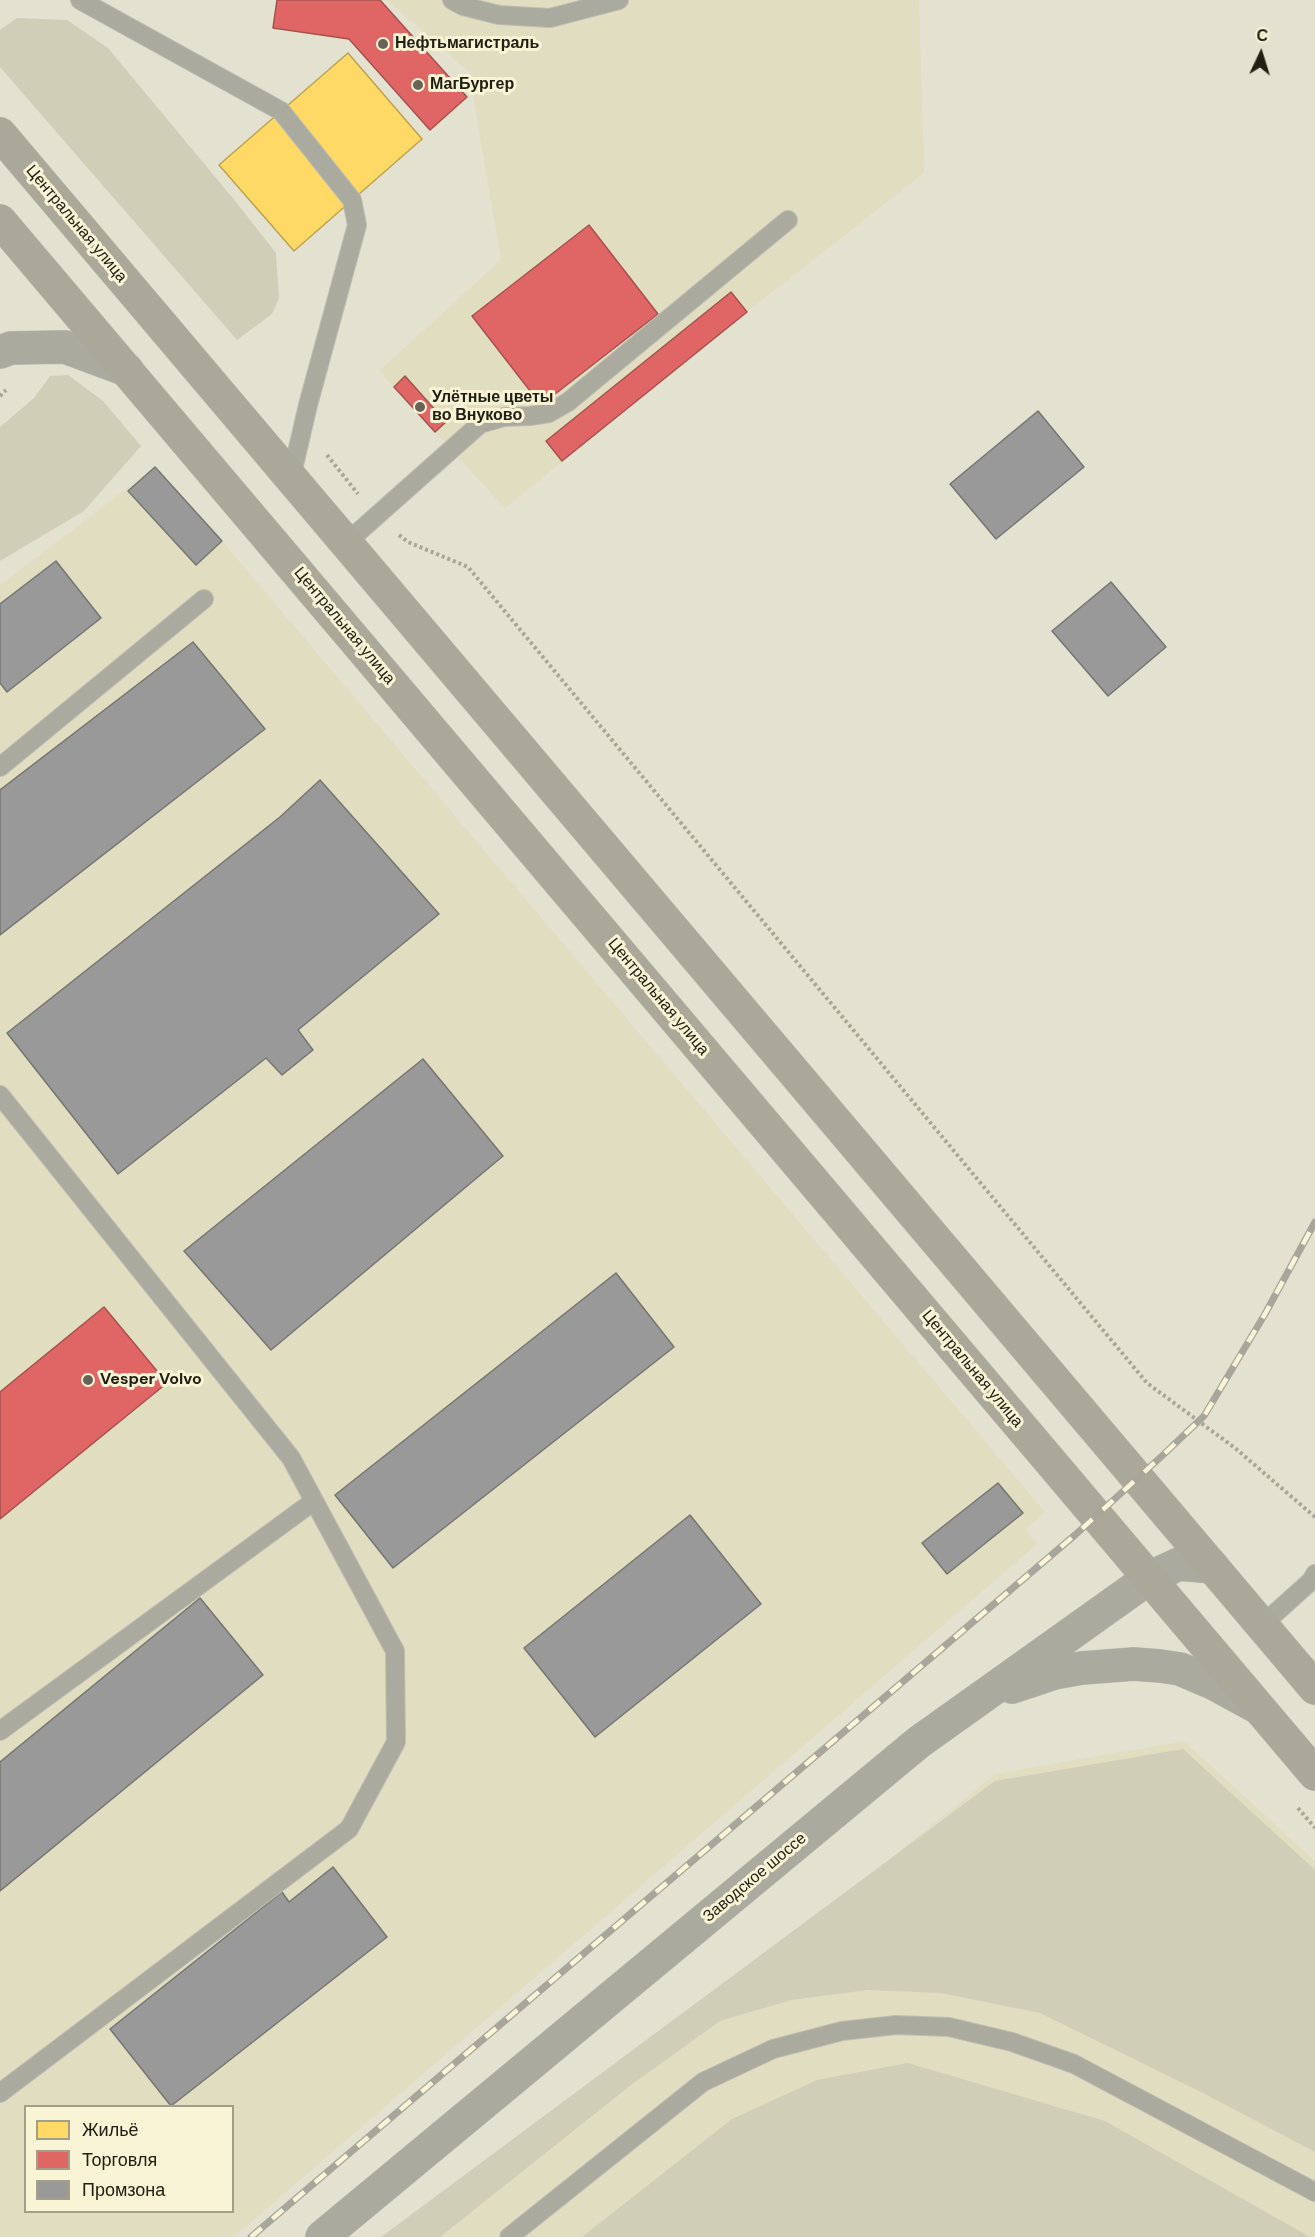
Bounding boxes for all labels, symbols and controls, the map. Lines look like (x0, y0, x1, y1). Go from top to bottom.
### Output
north arrow (1231, 24, 1291, 84)
text: С (1256, 25, 1269, 46)
place label: Нефтьмагистраль (395, 34, 539, 54)
marker: Нефтьмагистраль (376, 37, 390, 51)
place label: МагБургер (430, 75, 514, 95)
marker: МагБургер (411, 78, 425, 92)
street label: Центральная улица (21, 162, 131, 286)
place label: Улётные цветы во Внуково (432, 388, 553, 426)
marker: Улётные цветы во Внуково (413, 400, 427, 414)
street label: Центральная улица (289, 564, 399, 688)
street label: Центральная улица (603, 935, 713, 1059)
street label: Центральная улица (917, 1307, 1027, 1431)
place label: Vesper Volvo (100, 1370, 202, 1390)
marker: Vesper Volvo (81, 1373, 95, 1387)
street label: Заводское шоссе (700, 1829, 810, 1927)
legend (24, 2105, 234, 2213)
text: Жильё (82, 2118, 139, 2142)
text: Торговля (82, 2148, 157, 2172)
text: Промзона (82, 2178, 165, 2202)

